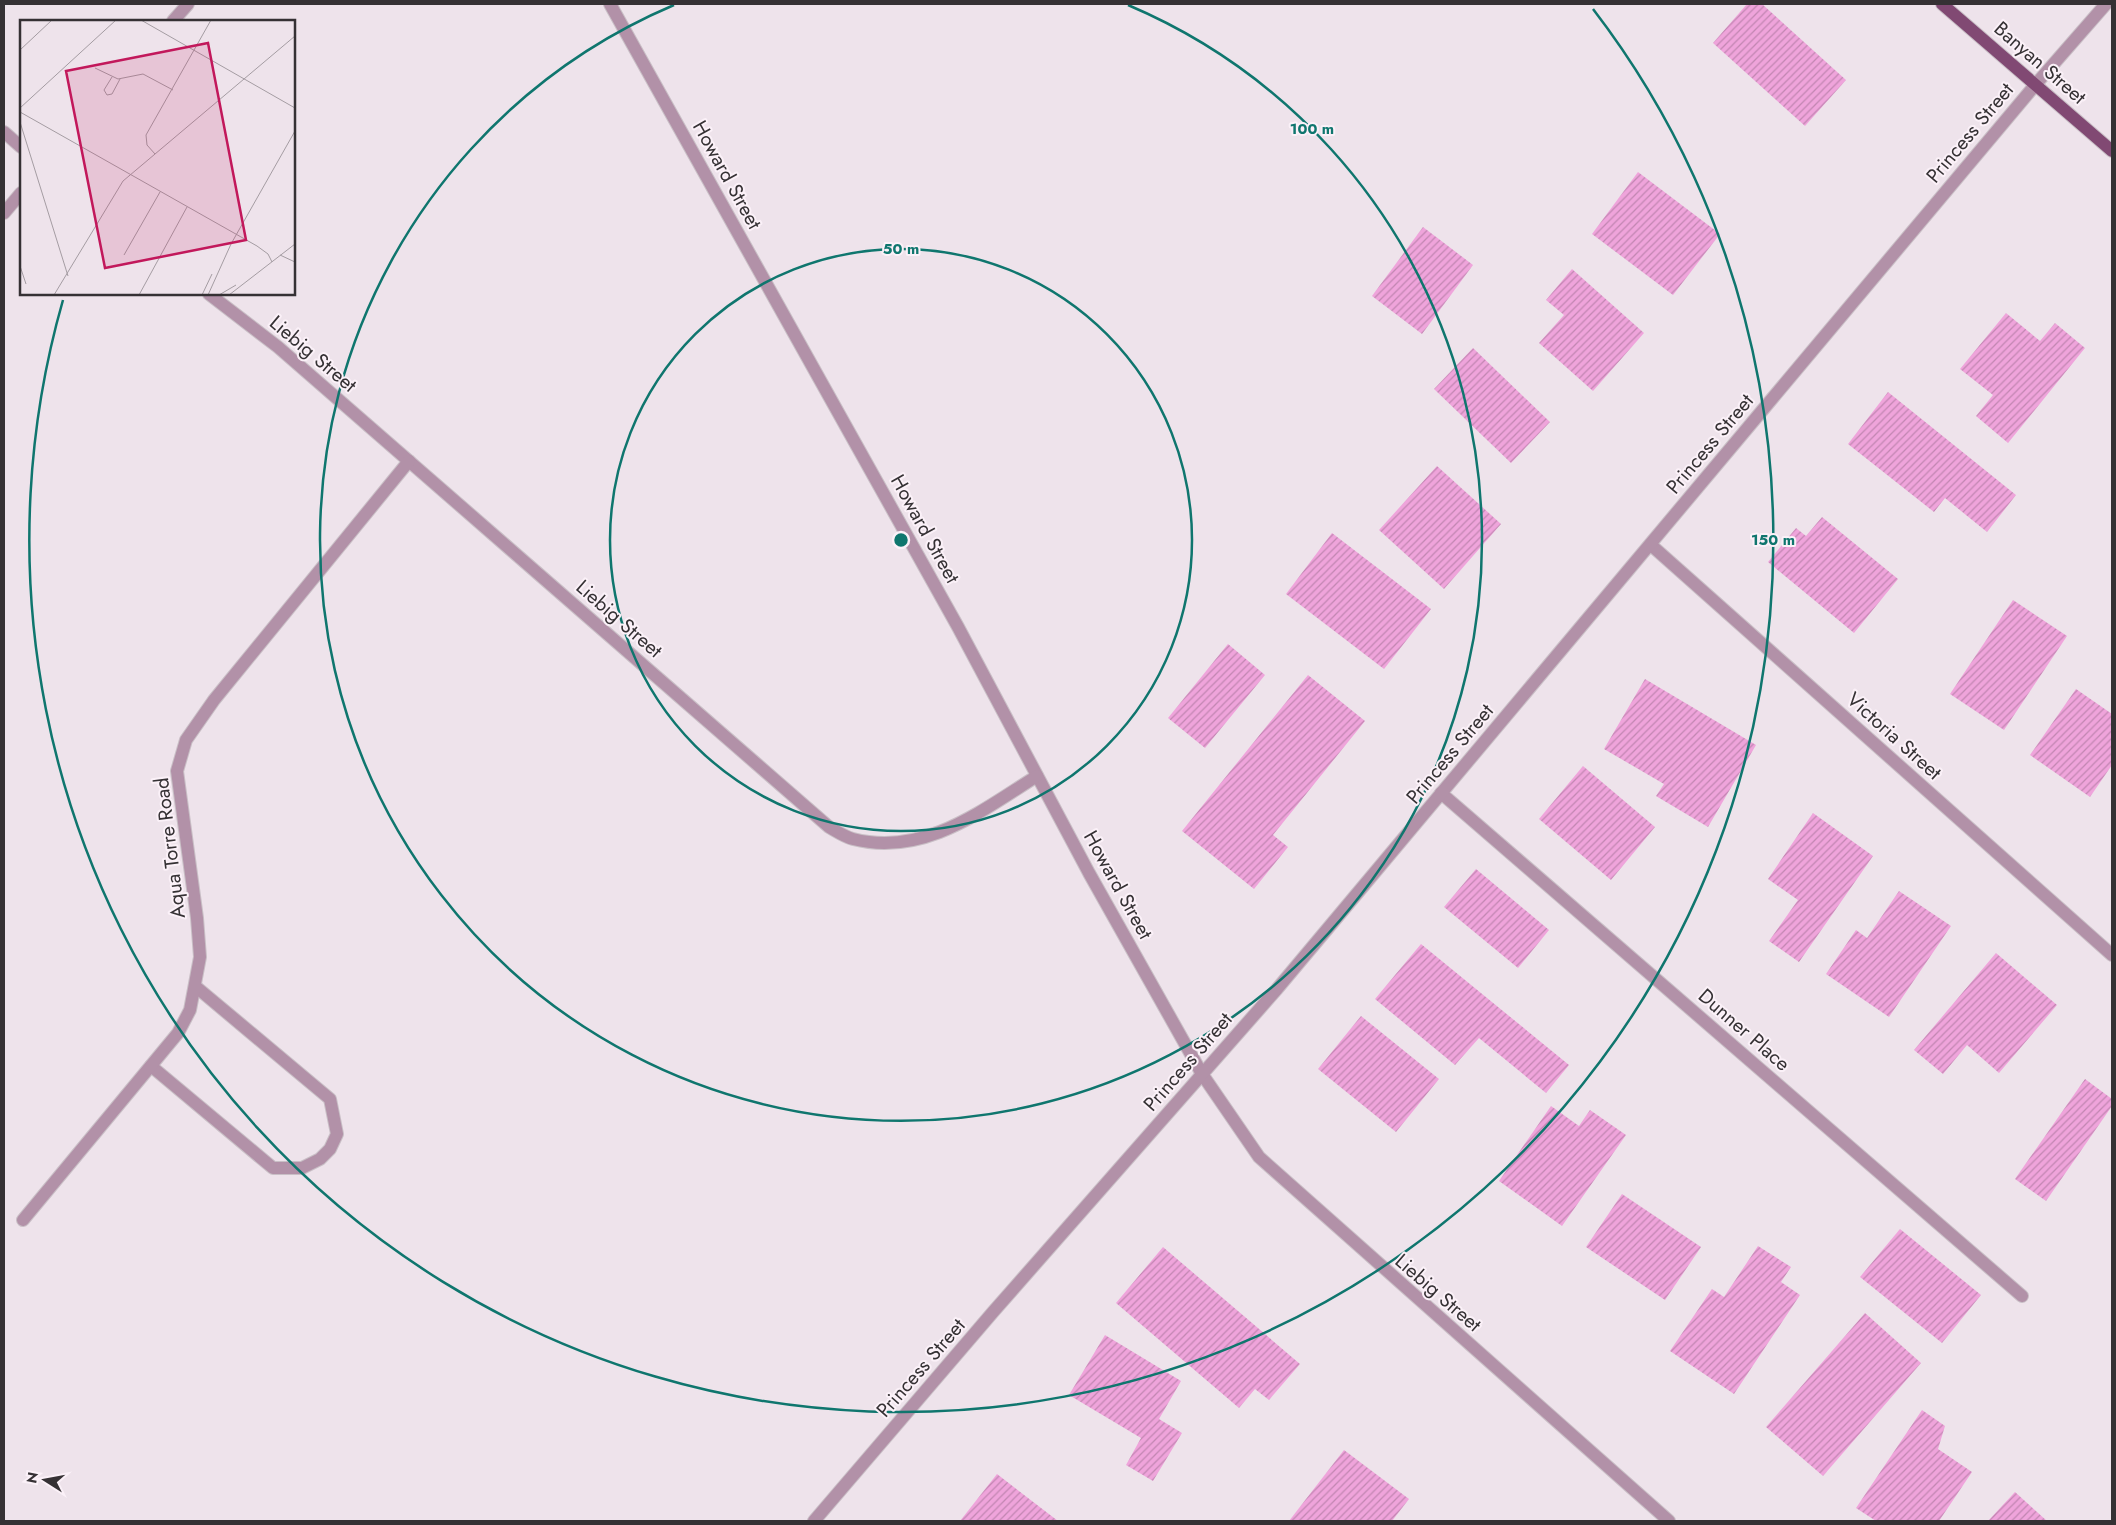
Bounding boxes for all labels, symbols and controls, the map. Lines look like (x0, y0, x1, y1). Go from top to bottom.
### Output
street label: Banyan Street (1988, 15, 2093, 111)
inset map (20, 20, 295, 295)
street label: Princess Street (1919, 76, 2021, 189)
street label: Howard Street (685, 115, 769, 235)
text: 100 m (1290, 118, 1334, 140)
text: 50 m (883, 238, 919, 260)
street label: Liebig Street (263, 309, 363, 399)
street label: Princess Street (1659, 387, 1761, 500)
street label: Howard Street (883, 469, 967, 589)
text: 150 m (1751, 529, 1795, 551)
centre of rings (892, 531, 910, 549)
street label: Liebig Street (569, 573, 669, 665)
street label: Victoria Street (1840, 685, 1948, 787)
street label: Princess Street (1399, 697, 1501, 810)
street label: Aqua Torre Road (147, 776, 193, 920)
street label: Howard Street (1076, 825, 1160, 945)
street label: Dunner Place (1692, 982, 1796, 1078)
street label: Princess Street (1137, 1006, 1239, 1118)
street label: Liebig Street (1388, 1247, 1488, 1339)
street label: Princess Street (870, 1312, 972, 1424)
north arrow (20, 1455, 70, 1505)
text: N (21, 1470, 43, 1485)

